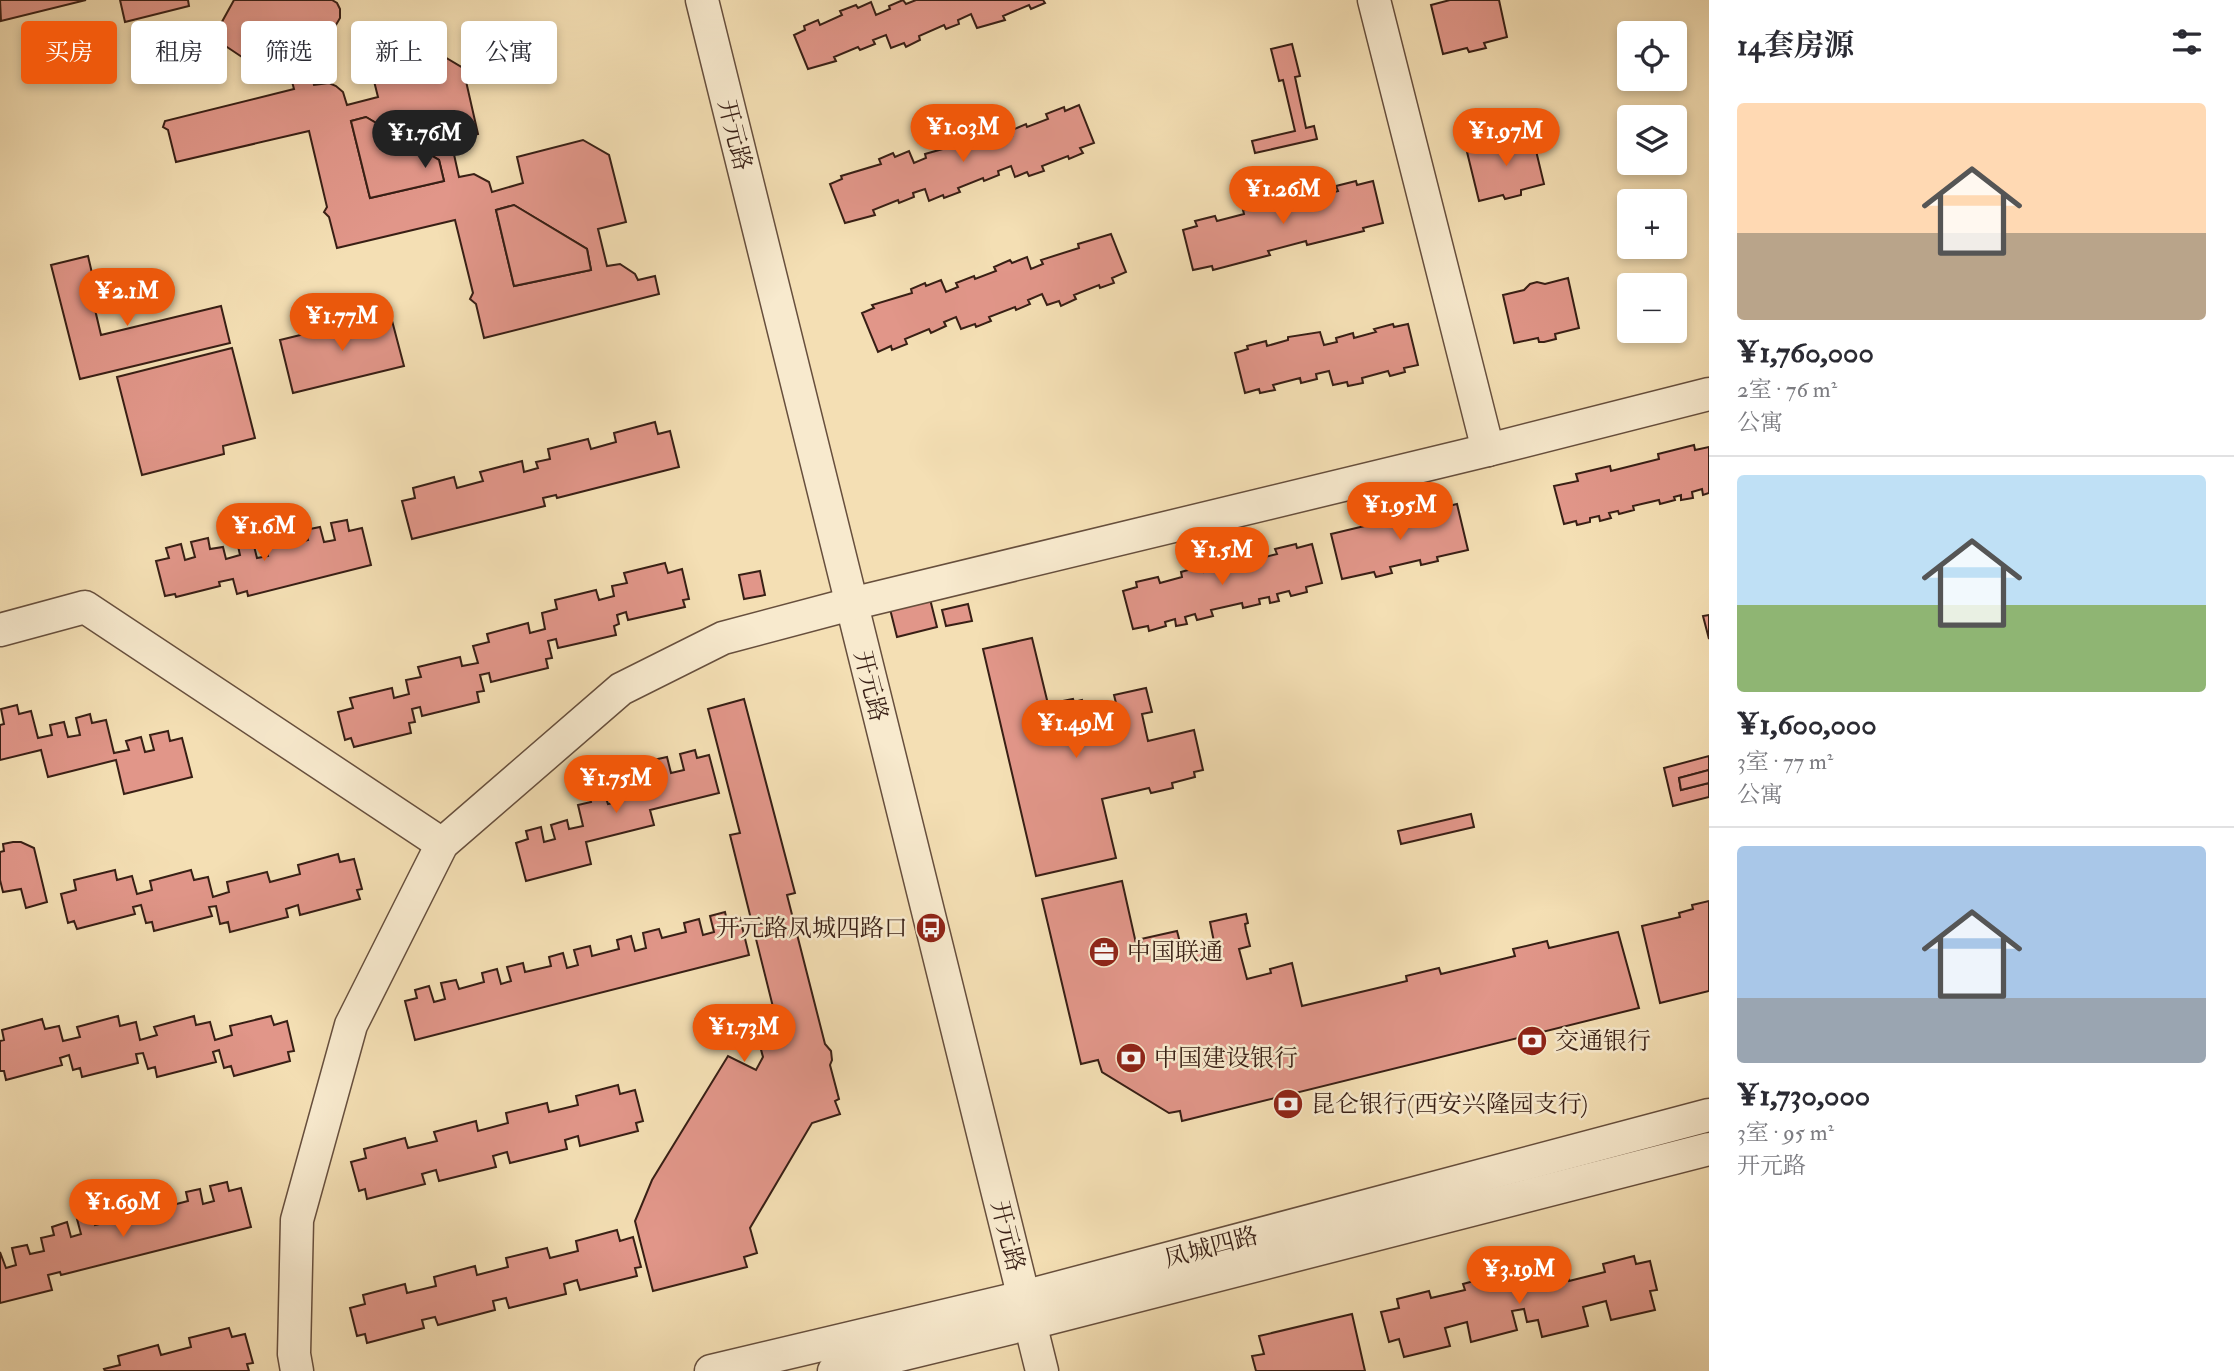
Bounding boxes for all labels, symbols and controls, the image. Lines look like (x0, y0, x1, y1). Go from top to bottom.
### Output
chip: 买房 (21, 21, 117, 84)
chip: 租房 (131, 21, 227, 84)
chip: 筛选 (241, 21, 337, 84)
chip: 新上 (351, 21, 447, 84)
chip: 公寓 (461, 21, 557, 84)
map controls (1617, 21, 1687, 343)
button: locate (1617, 21, 1687, 91)
icon: filters (2168, 23, 2206, 61)
text: 14套房源 (1737, 27, 1854, 64)
street label: 开元路 (711, 96, 758, 174)
pin: ¥1.03M (906, 104, 1020, 164)
button: layers (1617, 105, 1687, 175)
pin: ¥1.97M (1449, 108, 1563, 168)
pin: ¥1.76M (368, 110, 482, 170)
text: ¥1.03M (927, 112, 999, 141)
text: ¥1.97M (1469, 116, 1543, 145)
text: ¥1.76M (388, 118, 462, 147)
icon: home (1909, 148, 2035, 274)
pin: ¥1.26M (1226, 166, 1340, 226)
text: ¥1.26M (1245, 174, 1321, 203)
button: + (1617, 189, 1687, 259)
pin: ¥2.1M (78, 268, 176, 328)
button: − (1617, 273, 1687, 343)
text: ¥2.1M (95, 276, 159, 305)
pin: ¥1.77M (285, 294, 399, 353)
text: ¥1.77M (306, 301, 378, 330)
text: ¥1,760,000 (1737, 334, 1874, 371)
text: 2室 · 76 m² (1737, 375, 1837, 404)
text: 公寓 (1737, 408, 1783, 437)
pin: ¥1.95M (1343, 482, 1457, 542)
text: ¥1.95M (1363, 490, 1437, 519)
pin: ¥1.6M (215, 504, 313, 563)
text: ¥1.6M (232, 511, 296, 540)
icon: home (1909, 520, 2035, 646)
pin: ¥1.5M (1173, 528, 1271, 587)
text: ¥1.5M (1191, 535, 1253, 564)
street label: 开元路 (847, 647, 894, 725)
pin: ¥1.49M (1019, 700, 1133, 760)
text: ¥1,600,000 (1737, 706, 1877, 743)
text: ¥1.49M (1038, 708, 1114, 737)
text: 3室 · 77 m² (1737, 747, 1833, 776)
pin: ¥1.75M (559, 756, 673, 815)
text: ¥1.75M (580, 763, 652, 792)
text: 公寓 (1737, 780, 1783, 809)
icon: home (1909, 891, 2035, 1017)
bus stop icon: 开元路凤城四路口 (914, 911, 948, 945)
place label: 开元路凤城四路口 (716, 913, 908, 944)
office icon: 中国联通 (1087, 935, 1121, 969)
place label: 中国联通 (1127, 937, 1223, 968)
pin: ¥1.73M (687, 1004, 801, 1064)
text: ¥1.73M (709, 1012, 779, 1041)
bank icon: 交通银行 (1515, 1024, 1549, 1058)
place label: 交通银行 (1555, 1026, 1651, 1057)
bank icon: 中国建设银行 (1114, 1041, 1148, 1075)
place label: 中国建设银行 (1154, 1043, 1298, 1074)
text: ¥1,730,000 (1737, 1077, 1870, 1114)
bank icon: 昆仑银行(西安兴隆园支行) (1271, 1087, 1305, 1121)
place label: 昆仑银行(西安兴隆园支行) (1311, 1089, 1588, 1120)
text: 3室 · 95 m² (1737, 1118, 1834, 1147)
text: 开元路 (1737, 1151, 1806, 1180)
pin: ¥1.69M (66, 1180, 180, 1239)
text: ¥1.69M (85, 1187, 161, 1216)
street label: 开元路 (984, 1197, 1031, 1275)
street label: 凤城四路 (1161, 1220, 1262, 1275)
pin: ¥3.19M (1462, 1246, 1576, 1306)
text: ¥3.19M (1483, 1254, 1555, 1283)

